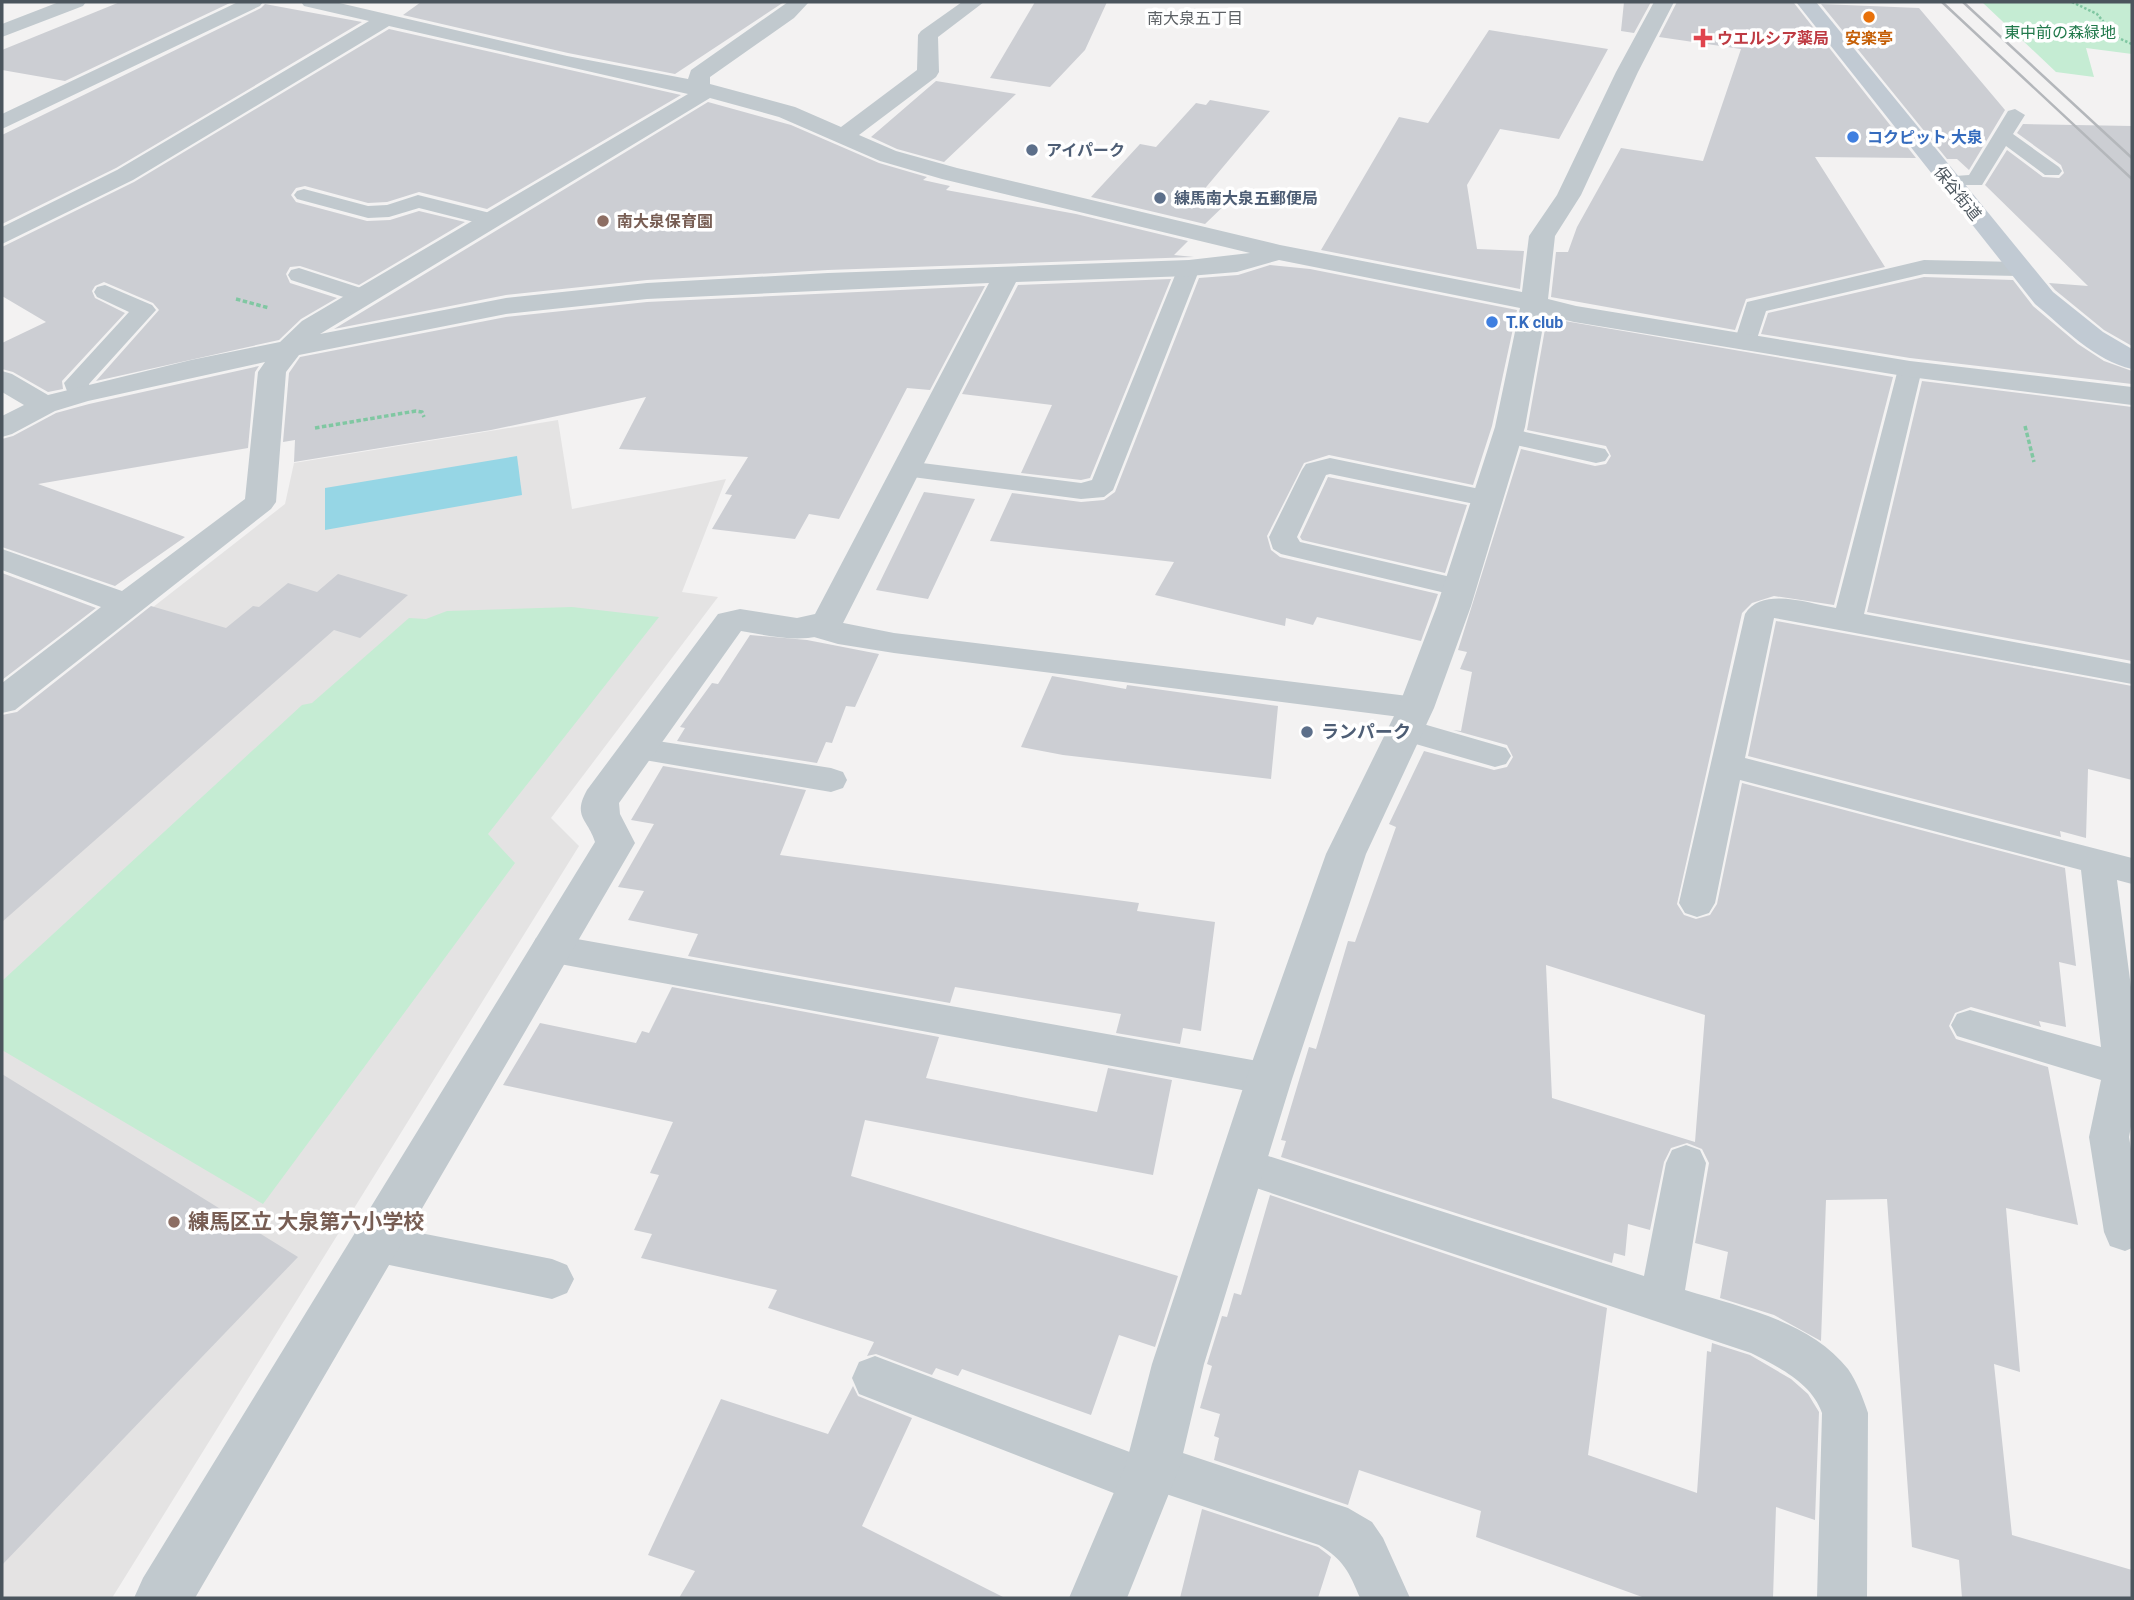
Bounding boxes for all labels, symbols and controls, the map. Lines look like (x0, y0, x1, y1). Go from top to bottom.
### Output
district label: 南大泉五丁目 (1147, 9, 1243, 28)
marker: 安楽亭 (1861, 9, 1877, 25)
park label: 東中前の森緑地 (2004, 23, 2116, 42)
place label: ウエルシア薬局 (1717, 29, 1829, 48)
place label: 安楽亭 (1845, 29, 1893, 48)
marker: ウエルシア薬局 (1695, 30, 1711, 46)
place label: コクピット 大泉 (1867, 128, 1983, 147)
marker: コクピット 大泉 (1845, 129, 1861, 145)
place label: アイパーク (1046, 141, 1125, 160)
marker: アイパーク (1024, 142, 1040, 158)
street label: 保谷街道 (1930, 162, 1985, 224)
place label: 練馬南大泉五郵便局 (1174, 189, 1318, 208)
marker: 練馬南大泉五郵便局 (1152, 190, 1168, 206)
place label: 南大泉保育園 (617, 212, 713, 231)
marker: 南大泉保育園 (595, 213, 611, 229)
place label: T.K club (1506, 313, 1563, 332)
marker: T.K club (1484, 314, 1500, 330)
place label: ランパーク (1321, 721, 1411, 742)
marker: ランパーク (1299, 724, 1315, 740)
place label: 練馬区立 大泉第六小学校 (188, 1210, 424, 1234)
marker: 練馬区立 大泉第六小学校 (166, 1214, 182, 1230)

